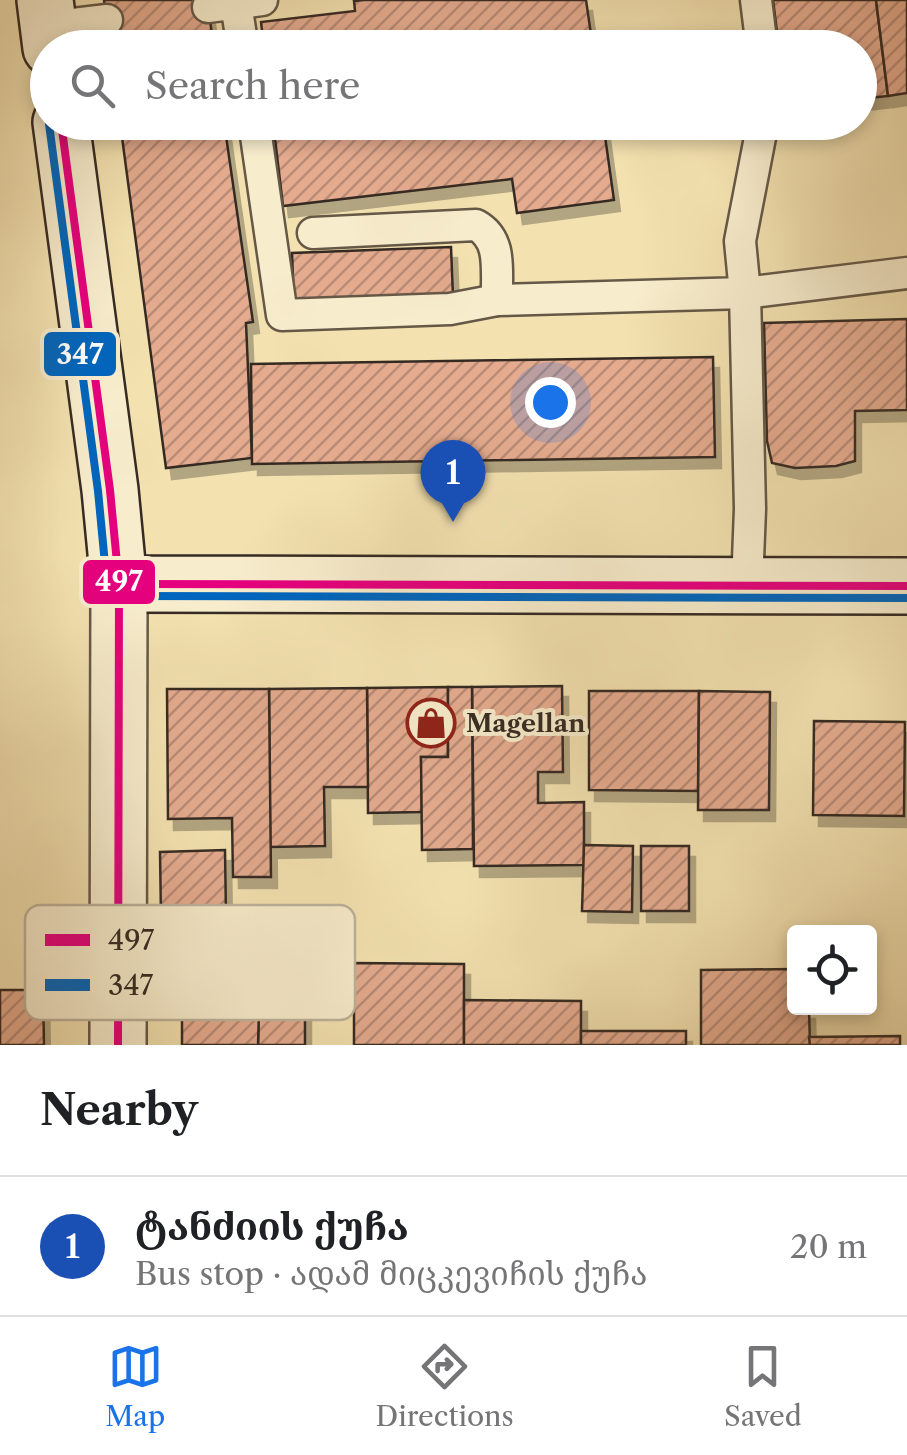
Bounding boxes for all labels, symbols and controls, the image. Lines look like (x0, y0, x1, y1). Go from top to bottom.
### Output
search box (30, 30, 877, 140)
icon: search (65, 58, 120, 113)
text: Search here (145, 62, 360, 109)
line badge: 347 (42, 330, 118, 378)
text: 347 (56, 337, 104, 371)
your location (525, 377, 576, 428)
pin: 1 (420, 440, 486, 522)
line badge: 497 (81, 558, 157, 606)
text: 497 (95, 564, 143, 598)
shop icon: Magellan (405, 697, 457, 749)
place label: Magellan (466, 708, 585, 739)
legend (25, 905, 355, 1020)
text: 497 (108, 923, 155, 957)
map controls (787, 925, 877, 1015)
button: locate (787, 925, 877, 1015)
text: 347 (108, 968, 154, 1002)
text: Nearby (40, 1084, 198, 1136)
text: ტანძიის ქუჩა (135, 1203, 409, 1250)
text: 1 (65, 1227, 80, 1266)
text: 20 m (790, 1227, 867, 1266)
text: Bus stop · ადამ მიცკევიჩის ქუჩა (135, 1254, 647, 1293)
tab: Map (105, 1339, 165, 1433)
tab: Directions (375, 1339, 514, 1433)
tab: Saved (724, 1339, 802, 1433)

